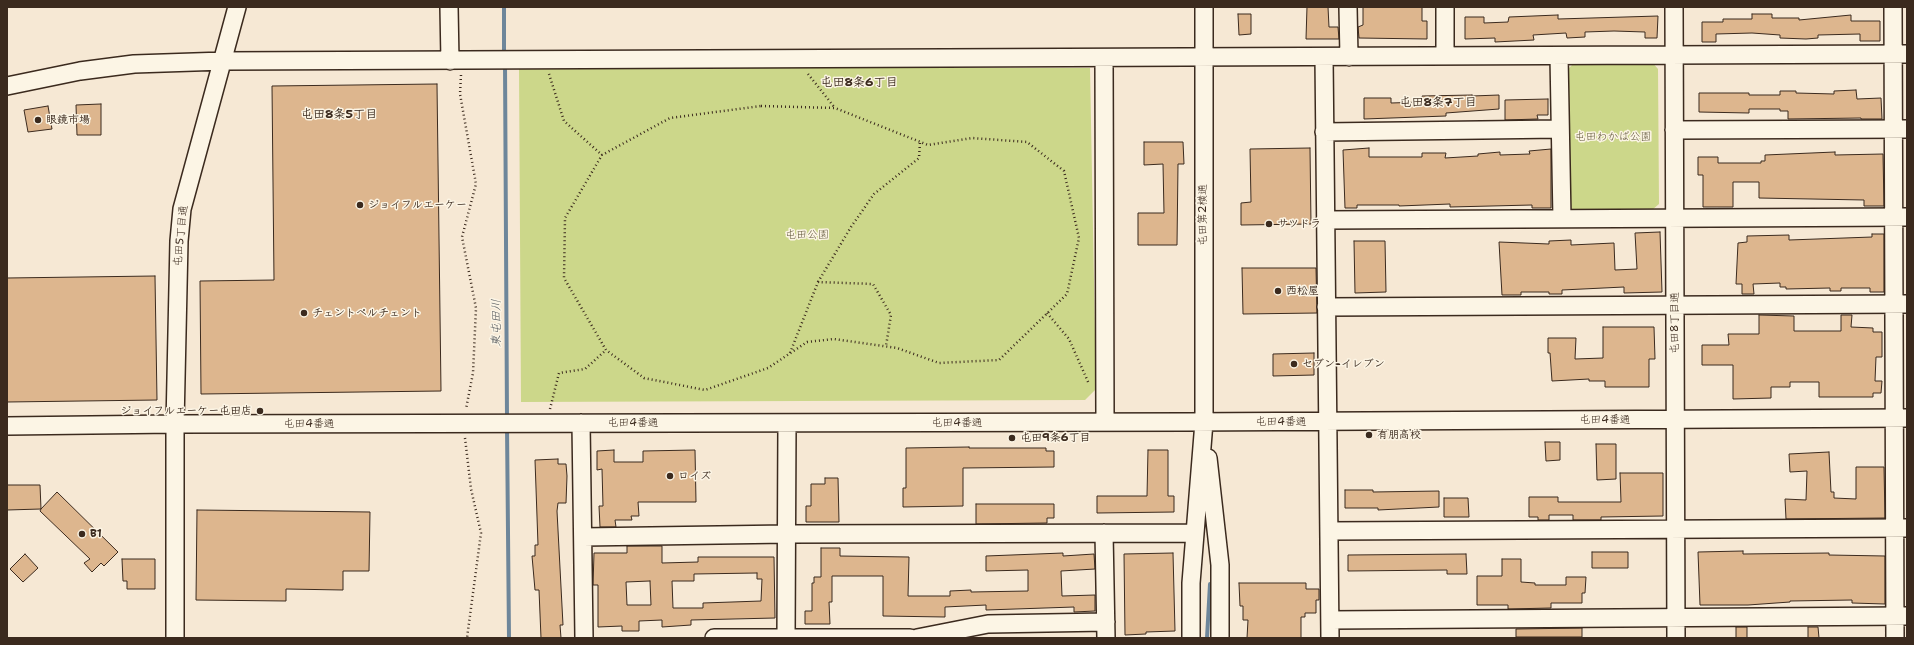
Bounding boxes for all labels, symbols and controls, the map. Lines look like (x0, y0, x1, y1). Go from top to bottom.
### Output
district label: 屯田8条6丁目 (821, 76, 897, 90)
district label: 屯田8条7丁目 (1400, 96, 1476, 110)
district label: 屯田8条5丁目 (301, 108, 377, 122)
place label: 眼鏡市場 (46, 113, 90, 127)
marker: 眼鏡市場 (33, 115, 43, 125)
park label: 屯田わかば公園 (1575, 130, 1651, 144)
street label: 屯田第2横通 (1196, 184, 1210, 246)
place label: ジョイフルエーケー (368, 198, 467, 212)
marker: ジョイフルエーケー (355, 200, 365, 210)
street label: 屯田5丁目通 (171, 205, 191, 267)
place label: サツドラ (1277, 217, 1321, 231)
marker: サツドラ (1264, 219, 1274, 229)
park label: 屯田公園 (785, 228, 829, 242)
place label: 西松屋 (1286, 284, 1319, 298)
marker: 西松屋 (1273, 286, 1283, 296)
street label: 屯田8丁目通 (1668, 292, 1682, 354)
water label: 東屯田川 (490, 299, 504, 347)
place label: チェントペルチェント (312, 306, 422, 320)
marker: チェントペルチェント (299, 308, 309, 318)
place label: セブン-イレブン (1302, 357, 1385, 371)
marker: セブン-イレブン (1289, 359, 1299, 369)
place label: ジョイフルエーケー屯田店 (120, 404, 252, 418)
marker: ジョイフルエーケー屯田店 (255, 406, 265, 416)
street label: 屯田4番通 (1579, 413, 1631, 427)
street label: 屯田4番通 (1255, 415, 1307, 429)
street label: 屯田4番通 (607, 416, 659, 430)
street label: 屯田4番通 (931, 416, 983, 430)
street label: 屯田4番通 (283, 417, 335, 431)
place label: 有朋高校 (1377, 428, 1421, 442)
marker: 有朋高校 (1364, 430, 1374, 440)
place label: 屯田9条6丁目 (1020, 431, 1090, 445)
marker: 屯田9条6丁目 (1007, 433, 1017, 443)
place label: ロイズ (678, 469, 711, 483)
marker: ロイズ (665, 471, 675, 481)
place label: B1 (90, 527, 102, 541)
marker: B1 (77, 529, 87, 539)

